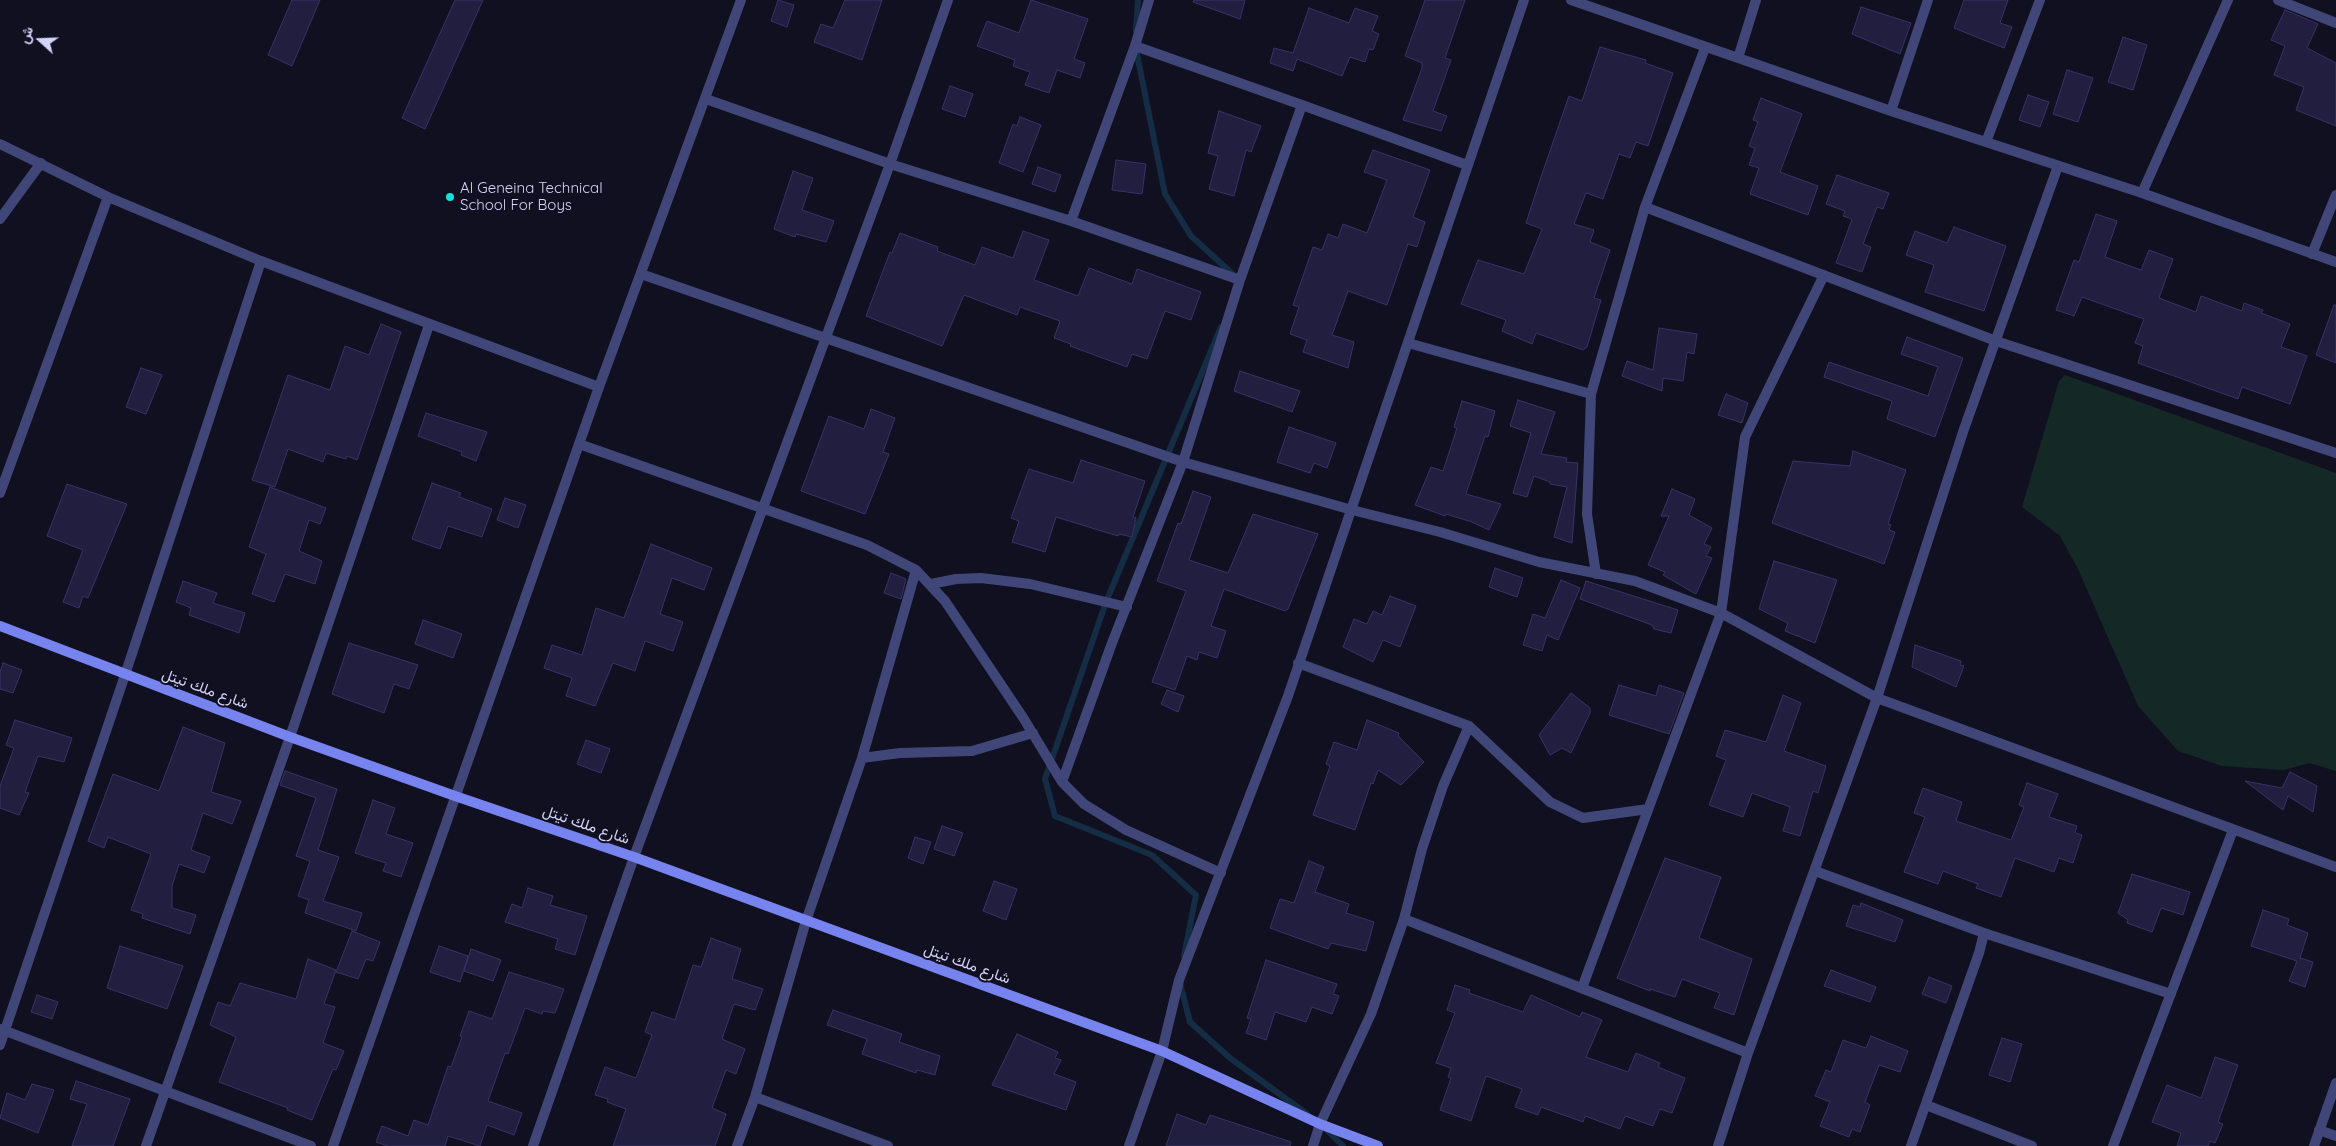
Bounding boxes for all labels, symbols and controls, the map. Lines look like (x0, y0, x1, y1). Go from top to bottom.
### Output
north arrow (15, 15, 65, 65)
text: ش (15, 24, 37, 46)
place label: Al Geneina Technical School For Boys (460, 179, 603, 214)
marker: Al Geneina Technical School For Boys (444, 191, 456, 203)
street label: شارع ملك تيتل (159, 665, 251, 713)
street label: شارع ملك تيتل (540, 802, 632, 848)
street label: شارع ملك تيتل (921, 940, 1013, 988)

